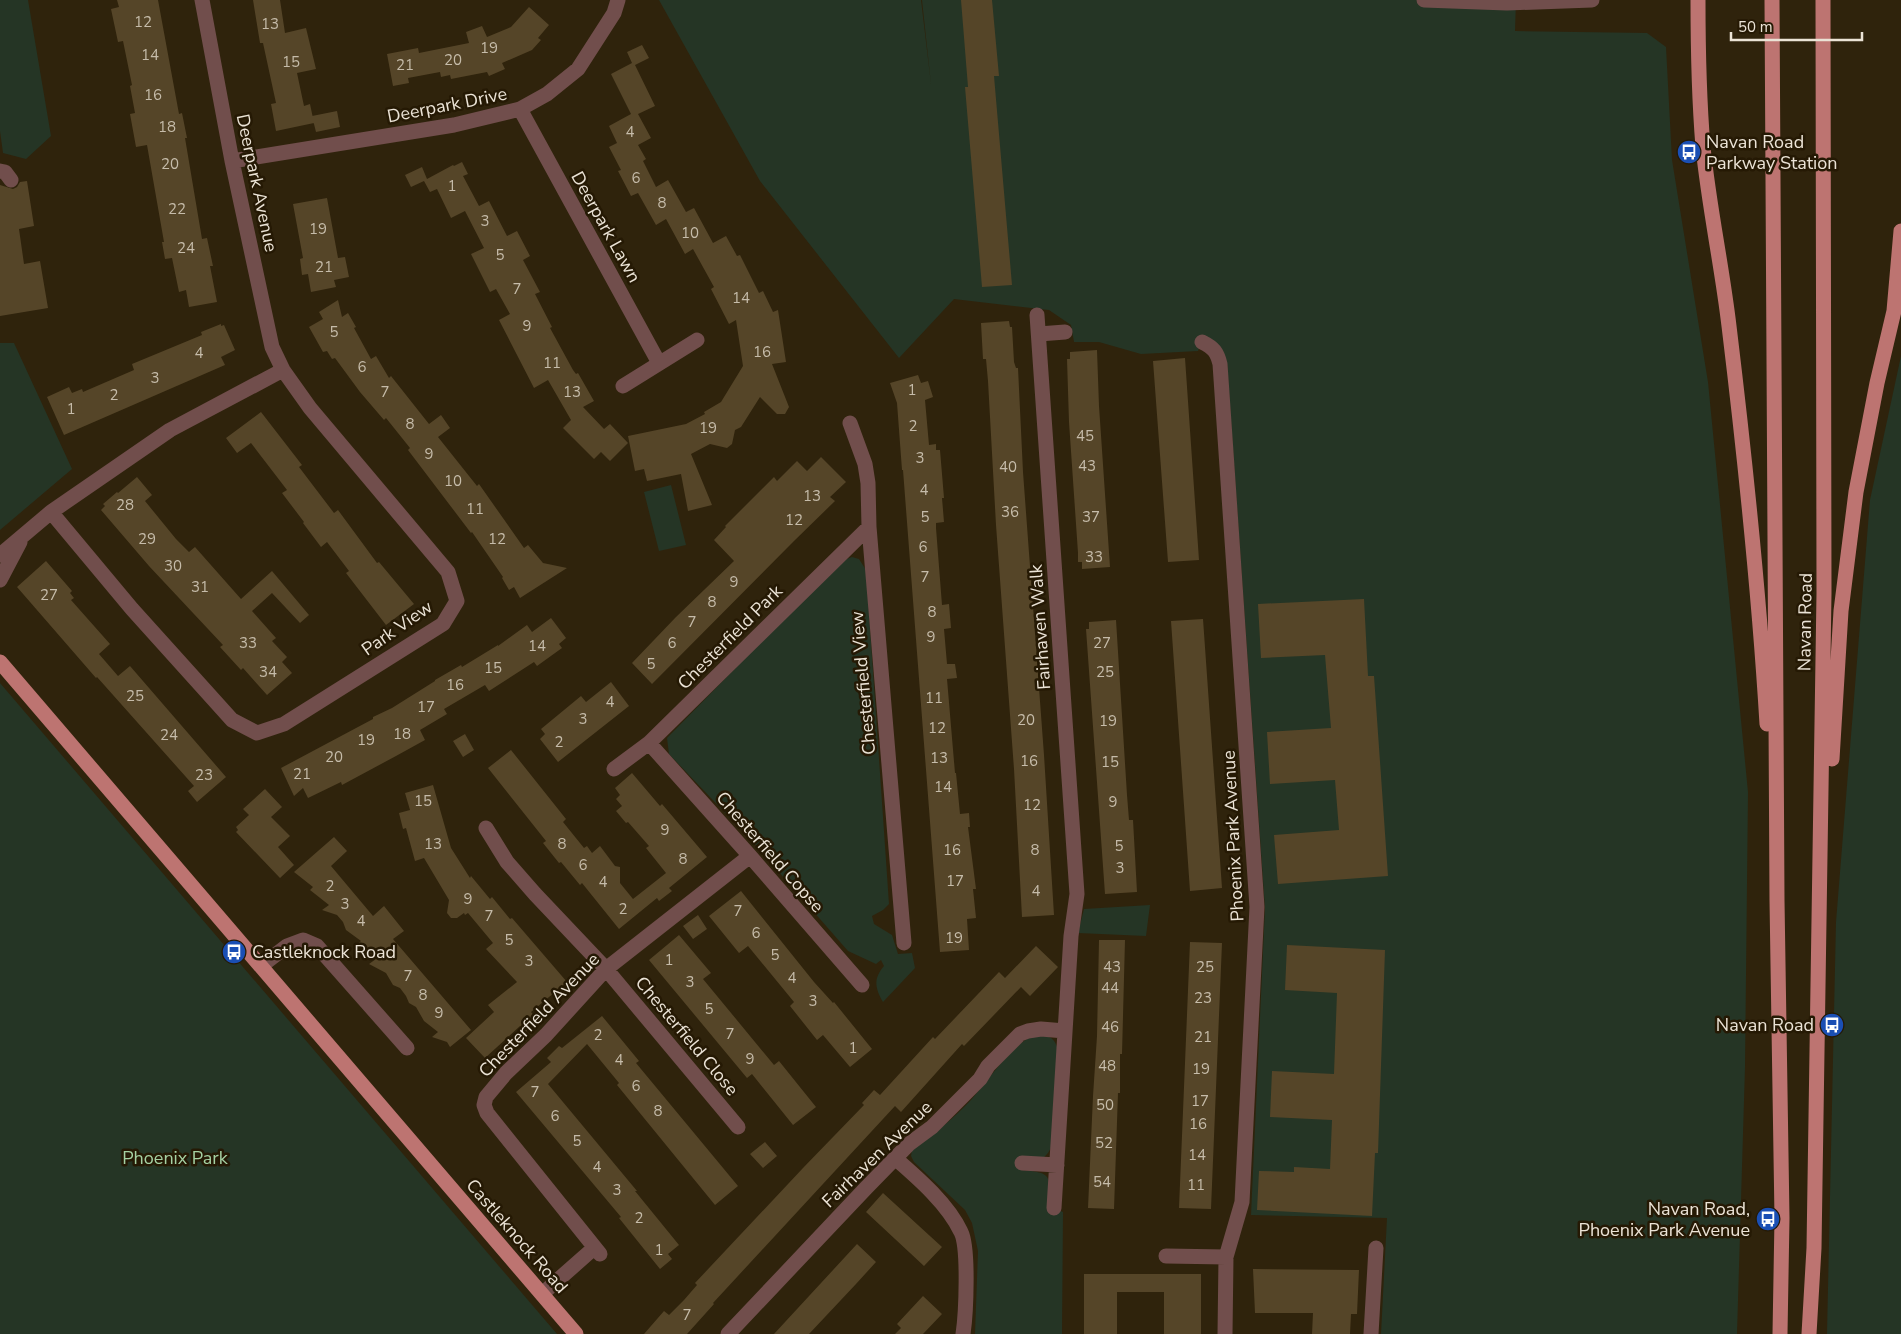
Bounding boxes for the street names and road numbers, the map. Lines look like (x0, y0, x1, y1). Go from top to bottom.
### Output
street label: Deerpark Drive (385, 82, 509, 128)
street label: Deerpark Avenue (231, 112, 283, 254)
street label: Deerpark Lawn (566, 167, 646, 287)
street label: Fairhaven Walk (1024, 563, 1056, 690)
street label: Navan Road (1792, 573, 1818, 671)
street label: Chesterfield Park (672, 579, 788, 695)
street label: Park View (357, 595, 437, 661)
street label: Chesterfield View (845, 610, 881, 756)
street label: Phoenix Park Avenue (1217, 750, 1249, 922)
street label: Chesterfield Copse (711, 786, 829, 918)
street label: Chesterfield Avenue (473, 948, 605, 1082)
street label: Chesterfield Close (630, 971, 744, 1101)
street label: Fairhaven Avenue (817, 1095, 937, 1213)
street label: Castleknock Road (461, 1174, 573, 1298)

